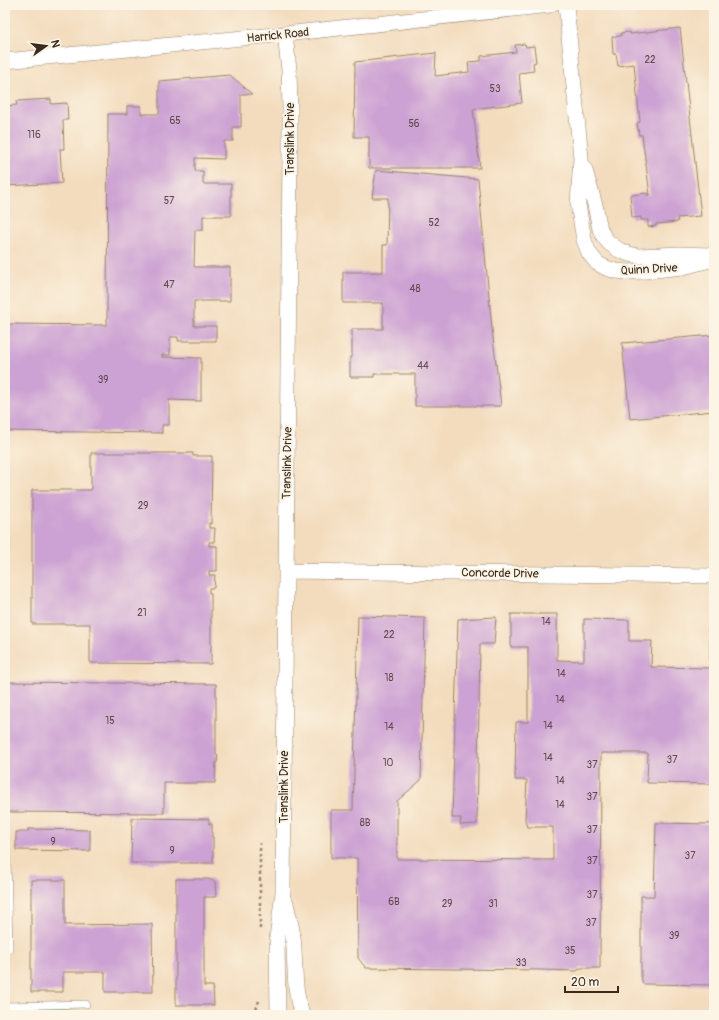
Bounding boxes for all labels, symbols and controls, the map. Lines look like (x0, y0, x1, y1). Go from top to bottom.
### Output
street label: Harrick Road (246, 25, 310, 46)
north arrow (26, 26, 66, 66)
text: N (48, 39, 63, 49)
house number: 22 (644, 54, 656, 66)
house number: 53 (490, 83, 501, 95)
street label: Translink Drive (283, 103, 298, 175)
house number: 65 (169, 115, 181, 127)
house number: 56 (408, 118, 420, 130)
house number: 116 (27, 129, 41, 141)
house number: 57 (164, 195, 175, 207)
house number: 52 (428, 217, 440, 229)
street label: Quinn Drive (620, 261, 678, 278)
house number: 47 (163, 279, 175, 291)
house number: 48 (410, 283, 420, 295)
house number: 44 (417, 360, 429, 372)
house number: 39 (98, 374, 108, 386)
street label: Translink Drive (279, 426, 296, 499)
house number: 29 (138, 500, 148, 512)
street label: Concorde Drive (461, 565, 539, 582)
house number: 21 (137, 607, 147, 619)
house number: 14 (541, 616, 551, 628)
house number: 22 (383, 629, 395, 641)
house number: 14 (556, 668, 566, 680)
house number: 18 (385, 672, 393, 684)
house number: 14 (555, 694, 565, 706)
house number: 15 (105, 715, 115, 727)
house number: 14 (543, 720, 553, 732)
house number: 14 (384, 721, 394, 733)
street label: Translink Drive (277, 751, 292, 823)
house number: 14 (543, 752, 553, 764)
house number: 37 (667, 754, 678, 766)
house number: 10 (383, 757, 394, 769)
house number: 37 (587, 759, 598, 771)
house number: 14 (555, 775, 565, 787)
house number: 37 (587, 791, 598, 803)
house number: 14 (555, 799, 565, 811)
house number: 8B (360, 817, 371, 829)
house number: 37 (587, 824, 598, 836)
house number: 9 (50, 836, 56, 848)
house number: 9 (169, 845, 175, 857)
house number: 37 (685, 850, 696, 862)
house number: 37 (587, 855, 598, 867)
house number: 37 (587, 889, 598, 901)
house number: 6B (388, 896, 400, 908)
house number: 29 (442, 898, 452, 910)
house number: 31 (488, 898, 498, 910)
house number: 37 (586, 917, 597, 929)
house number: 39 (669, 930, 679, 942)
house number: 35 (565, 945, 576, 957)
house number: 33 (515, 957, 527, 969)
scale bar (565, 968, 618, 994)
text: 20 m (571, 975, 600, 990)

